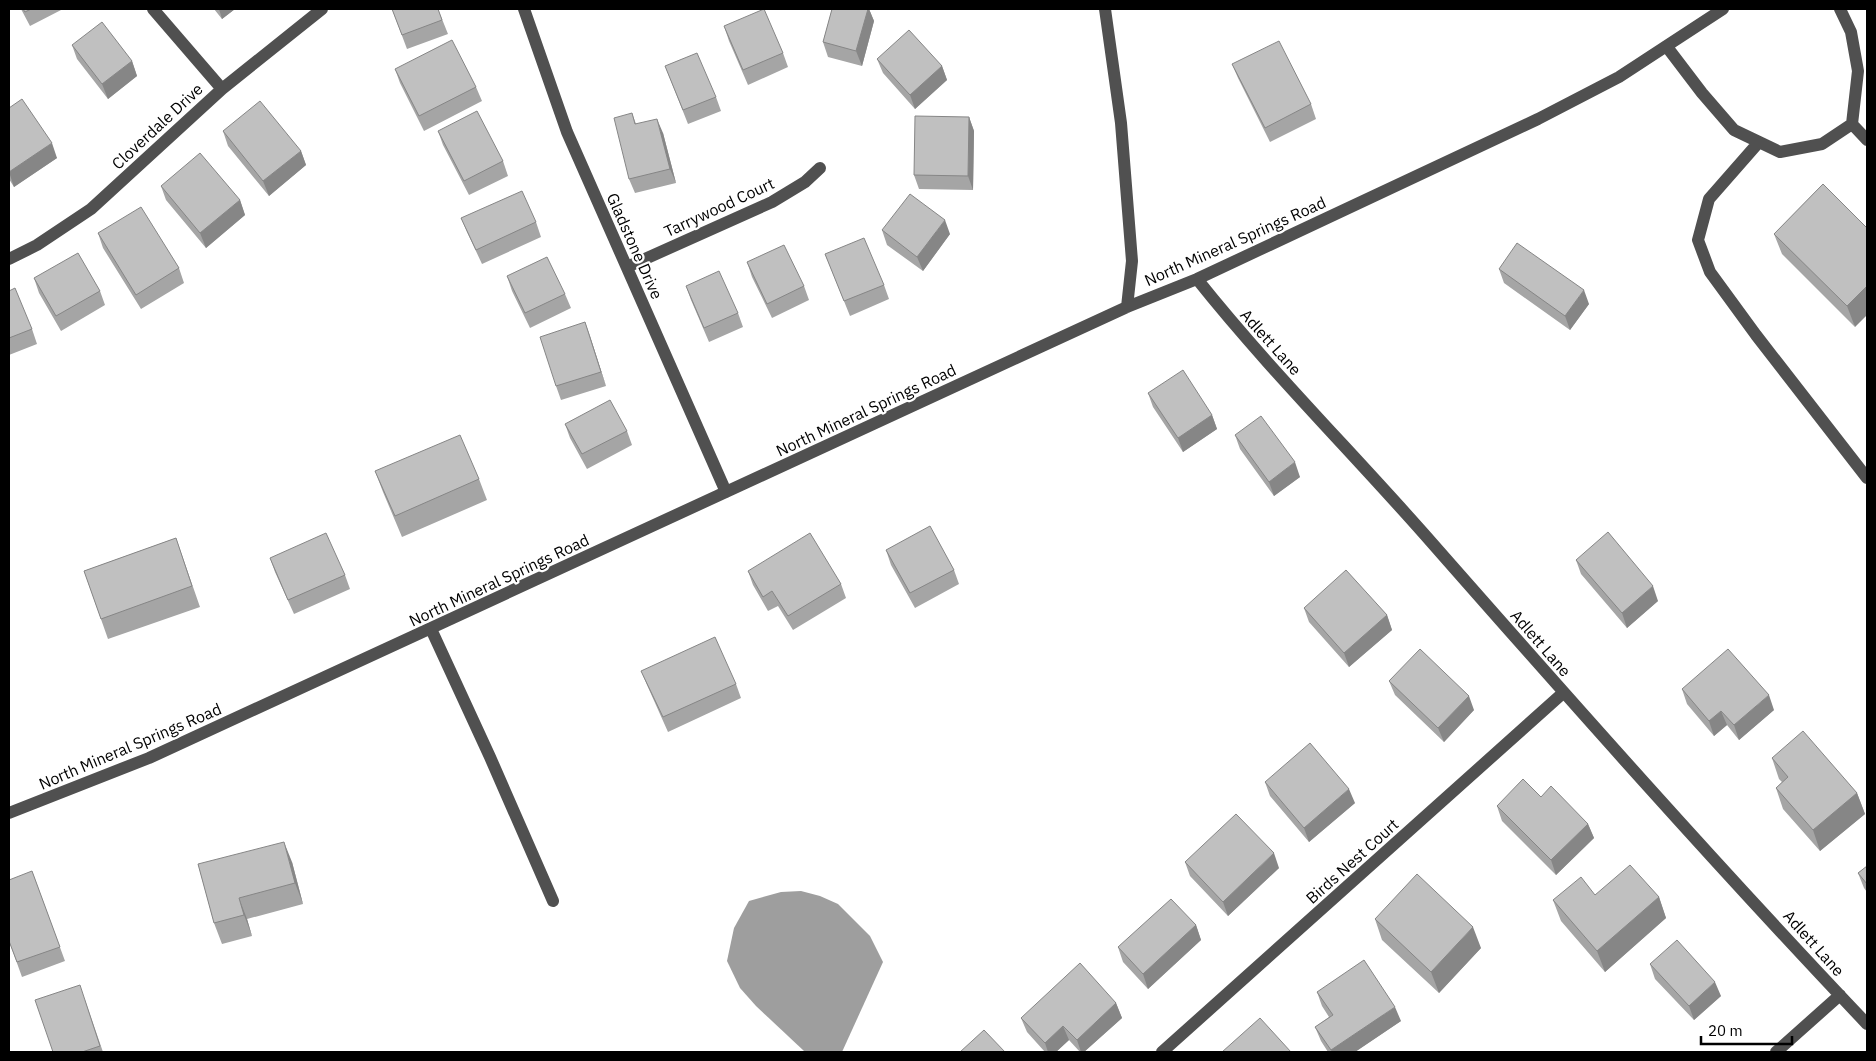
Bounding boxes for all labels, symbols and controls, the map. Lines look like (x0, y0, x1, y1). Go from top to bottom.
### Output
street label: Cloverdale Drive (107, 79, 207, 173)
street label: Tarrywood Court (661, 173, 777, 241)
street label: Gladstone Drive (603, 190, 667, 302)
street label: North Mineral Springs Road (1141, 192, 1329, 290)
street label: Adlett Lane (1236, 305, 1306, 379)
street label: North Mineral Springs Road (773, 359, 959, 461)
street label: North Mineral Springs Road (406, 529, 592, 631)
street label: Adlett Lane (1507, 606, 1576, 681)
street label: North Mineral Springs Road (36, 698, 224, 794)
street label: Birds Nest Court (1302, 814, 1402, 908)
street label: Adlett Lane (1779, 906, 1849, 980)
scale bar (1701, 1014, 1792, 1046)
text: 20 m (1708, 1021, 1743, 1040)

